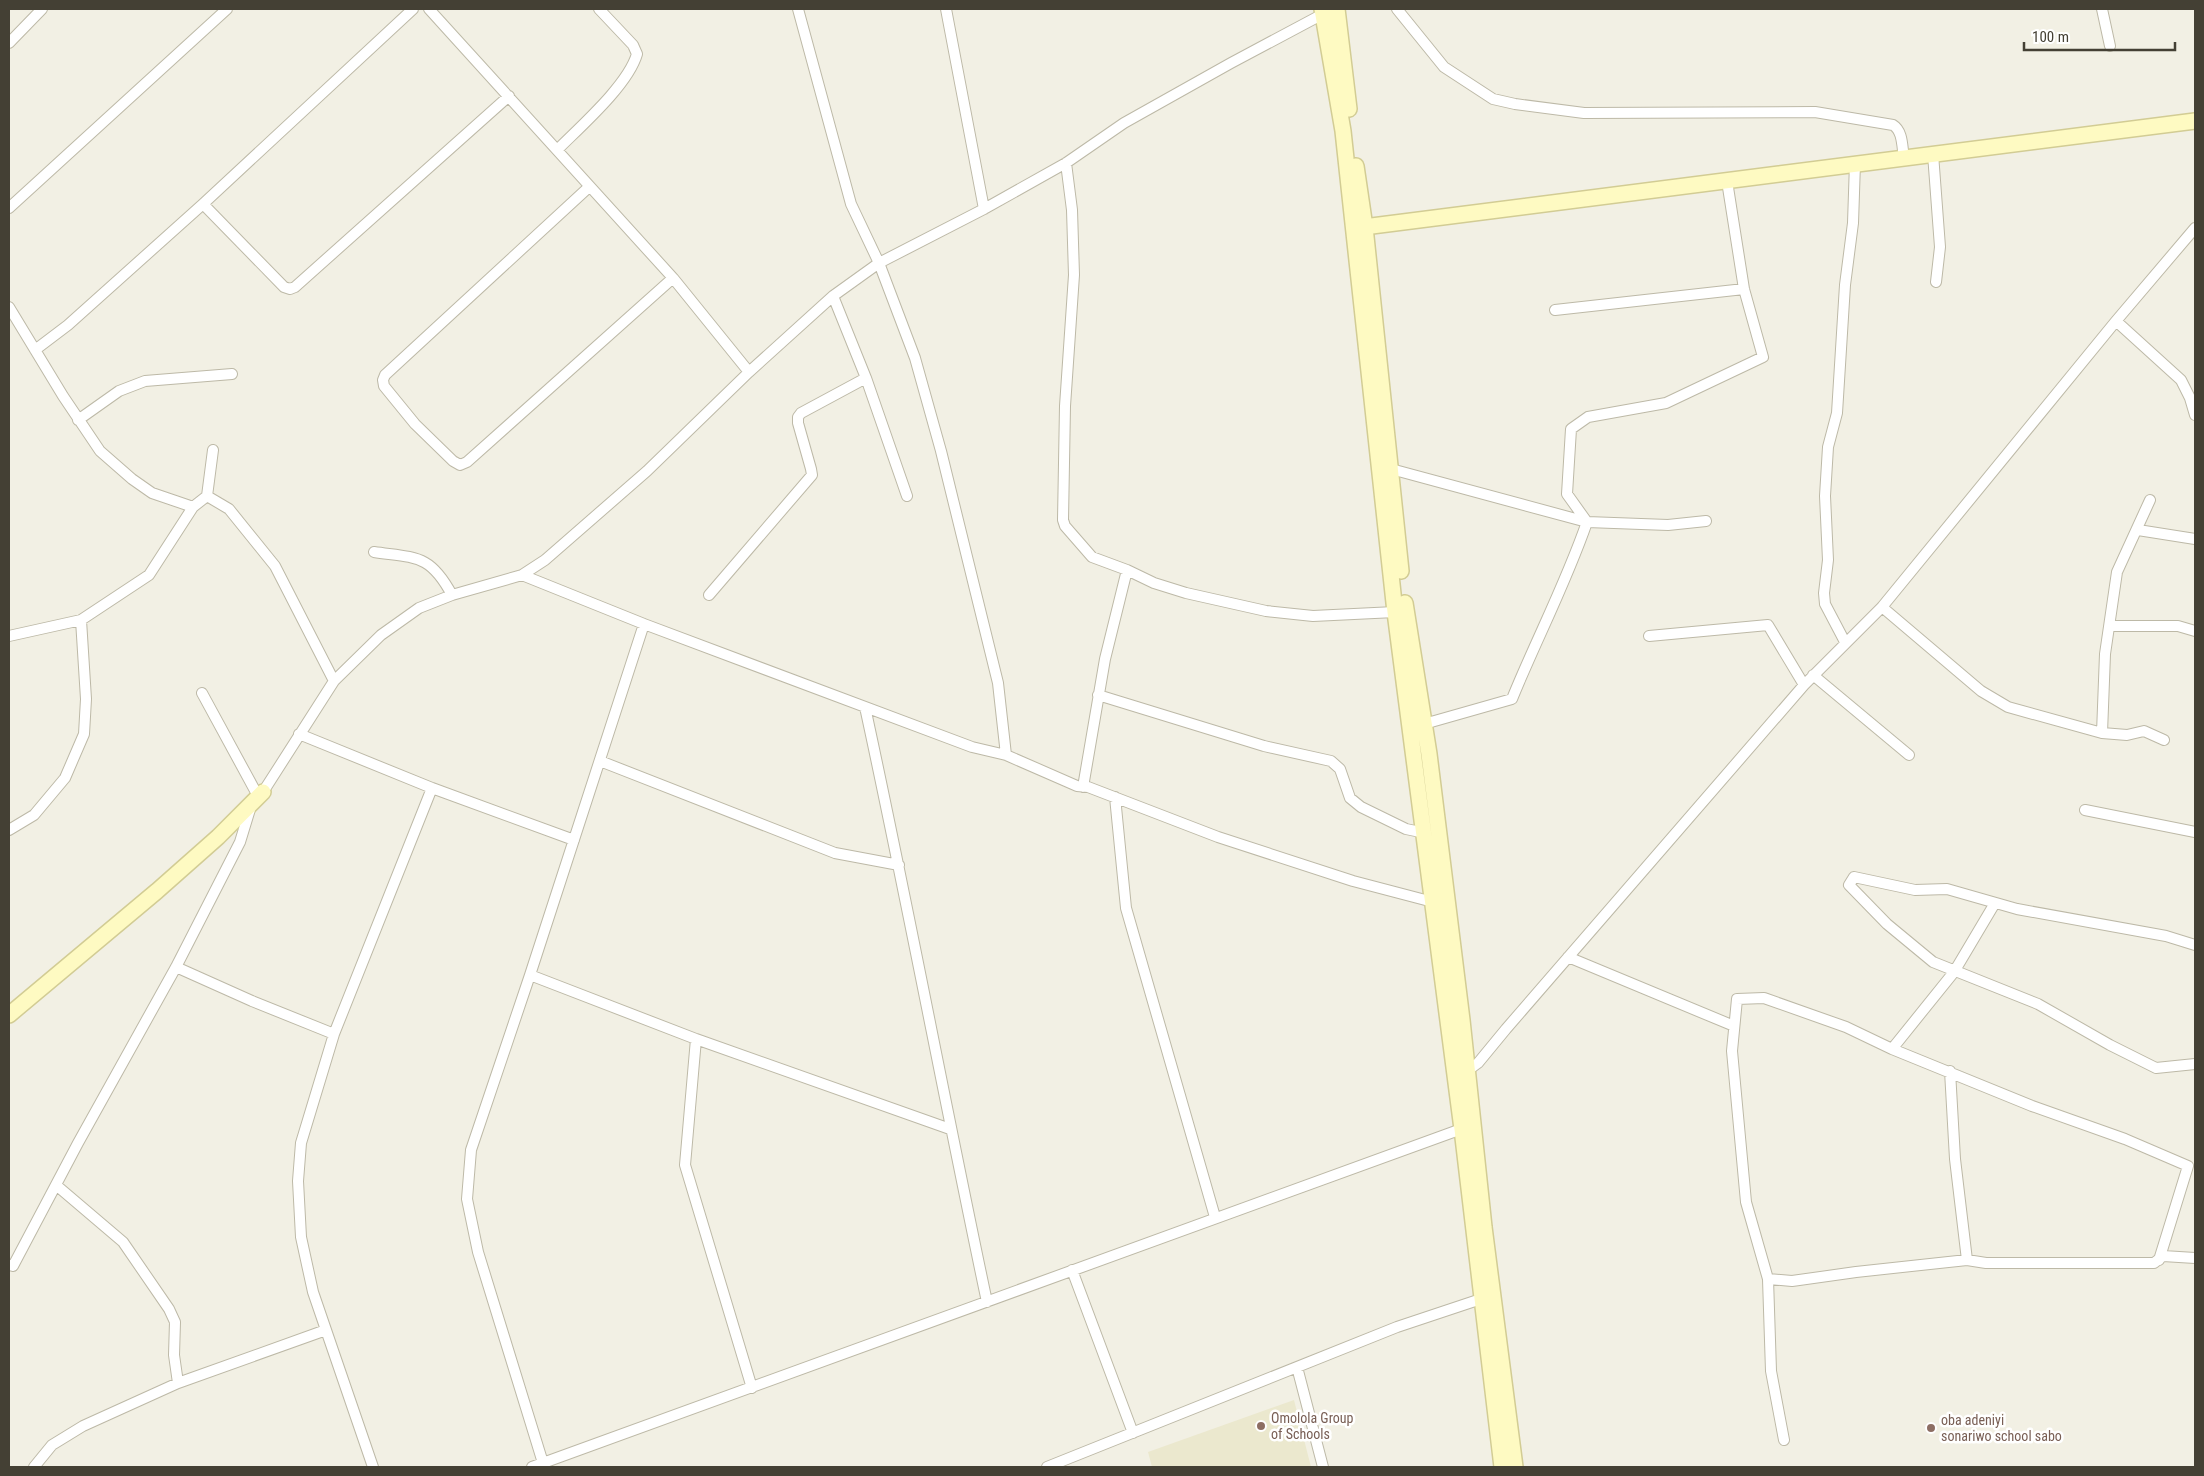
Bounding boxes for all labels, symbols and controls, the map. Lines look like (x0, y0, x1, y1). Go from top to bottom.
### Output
scale bar (2024, 20, 2175, 52)
text: 100 m (2032, 28, 2069, 46)
place label: Omolola Group of Schools (1271, 1410, 1354, 1442)
place label: oba adeniyi sonariwo school sabo (1941, 1412, 2062, 1444)
marker: Omolola Group of Schools (1255, 1420, 1267, 1432)
marker: oba adeniyi sonariwo school sabo (1925, 1422, 1937, 1434)

